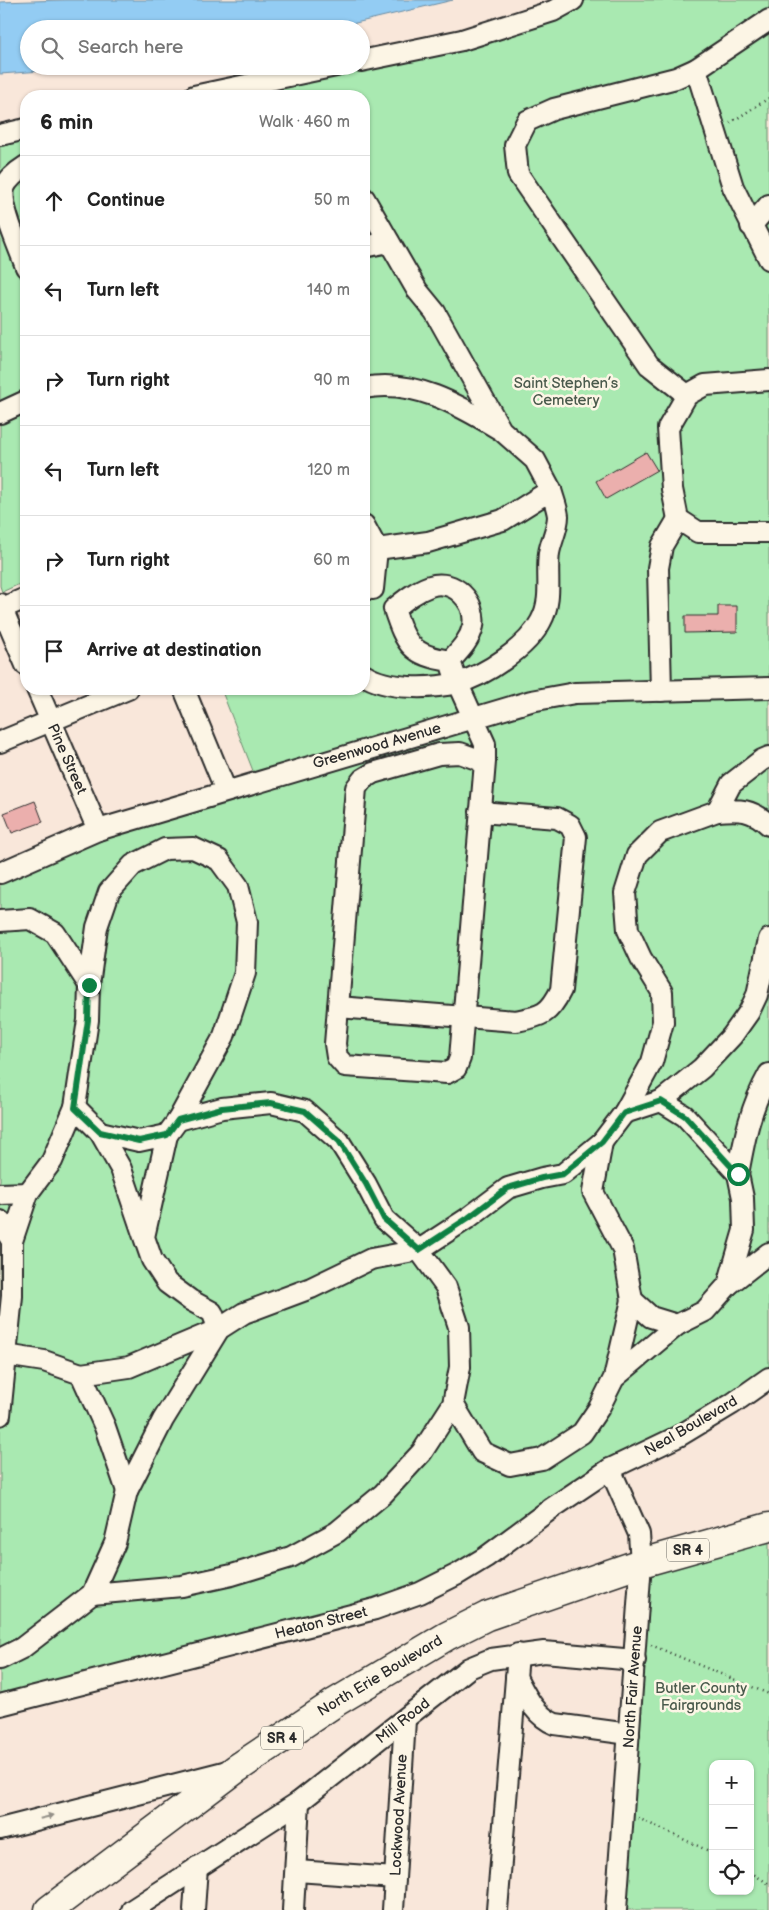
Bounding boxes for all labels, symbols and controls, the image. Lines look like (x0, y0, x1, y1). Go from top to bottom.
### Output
search box (20, 20, 370, 75)
icon: search (38, 34, 66, 62)
text: Search here (78, 36, 183, 59)
text: 6 min (40, 110, 93, 135)
text: Walk · 460 m (259, 113, 350, 132)
icon: ahead (40, 187, 68, 215)
text: Continue (87, 189, 165, 212)
text: 50 m (314, 191, 350, 210)
icon: left (40, 277, 68, 305)
text: Turn left (87, 279, 159, 302)
text: 140 m (307, 281, 350, 300)
icon: right (40, 367, 68, 395)
text: Turn right (87, 369, 170, 392)
text: 90 m (314, 371, 350, 390)
park label: Saint Stephen’s Cemetery (514, 374, 619, 410)
icon: left (40, 457, 68, 485)
text: Turn left (87, 459, 159, 482)
text: 120 m (307, 461, 350, 480)
icon: right (40, 547, 68, 575)
text: Turn right (87, 549, 170, 572)
text: 60 m (313, 551, 350, 570)
icon: arrive (40, 637, 68, 665)
text: Arrive at destination (87, 639, 262, 662)
street label: Greenwood Avenue (311, 719, 443, 773)
street label: Pine Street (43, 721, 91, 798)
route end (78, 974, 101, 997)
route start (727, 1163, 750, 1186)
street label: Neal Boulevard (641, 1392, 741, 1460)
road number: SR 4 (667, 1538, 709, 1562)
street label: Heaton Street (273, 1602, 369, 1644)
street label: North Fair Avenue (619, 1625, 647, 1749)
street label: North Erie Boulevard (314, 1631, 446, 1721)
park label: Butler County Fairgrounds (655, 1679, 747, 1715)
street label: Mill Road (372, 1694, 434, 1748)
road number: SR 4 (261, 1726, 303, 1750)
street label: Lockwood Avenue (386, 1753, 412, 1876)
map controls (709, 1760, 754, 1895)
button: + (709, 1760, 754, 1805)
button: − (709, 1805, 754, 1850)
one-way arrow (40, 1813, 55, 1821)
button: locate (709, 1850, 754, 1895)

